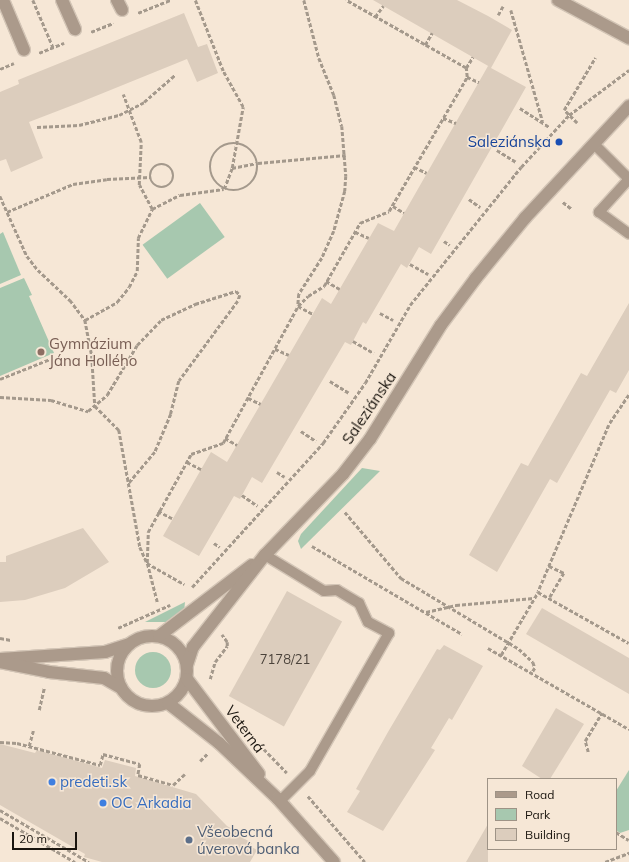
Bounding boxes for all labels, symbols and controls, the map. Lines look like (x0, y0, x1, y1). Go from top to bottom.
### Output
place label: Saleziánska (468, 133, 551, 151)
marker: Saleziánska (554, 137, 564, 147)
place label: Gymnázium Jána Hollého (49, 334, 137, 369)
marker: Gymnázium Jána Hollého (36, 347, 46, 357)
street label: Saleziánska (338, 368, 400, 448)
house number: 7178/21 (260, 651, 310, 667)
street label: Veterná (221, 702, 269, 756)
place label: predeti.sk (60, 773, 127, 791)
marker: predeti.sk (47, 777, 57, 787)
legend (487, 778, 617, 850)
text: Road (525, 787, 554, 802)
place label: OC Arkadia (111, 794, 191, 812)
marker: OC Arkadia (98, 798, 108, 808)
text: Park (525, 807, 550, 822)
place label: Všeobecná úverová banka (197, 822, 300, 857)
scale bar (14, 824, 79, 850)
text: Building (525, 827, 570, 842)
text: 20 m (19, 831, 47, 846)
marker: Všeobecná úverová banka (184, 835, 194, 845)

